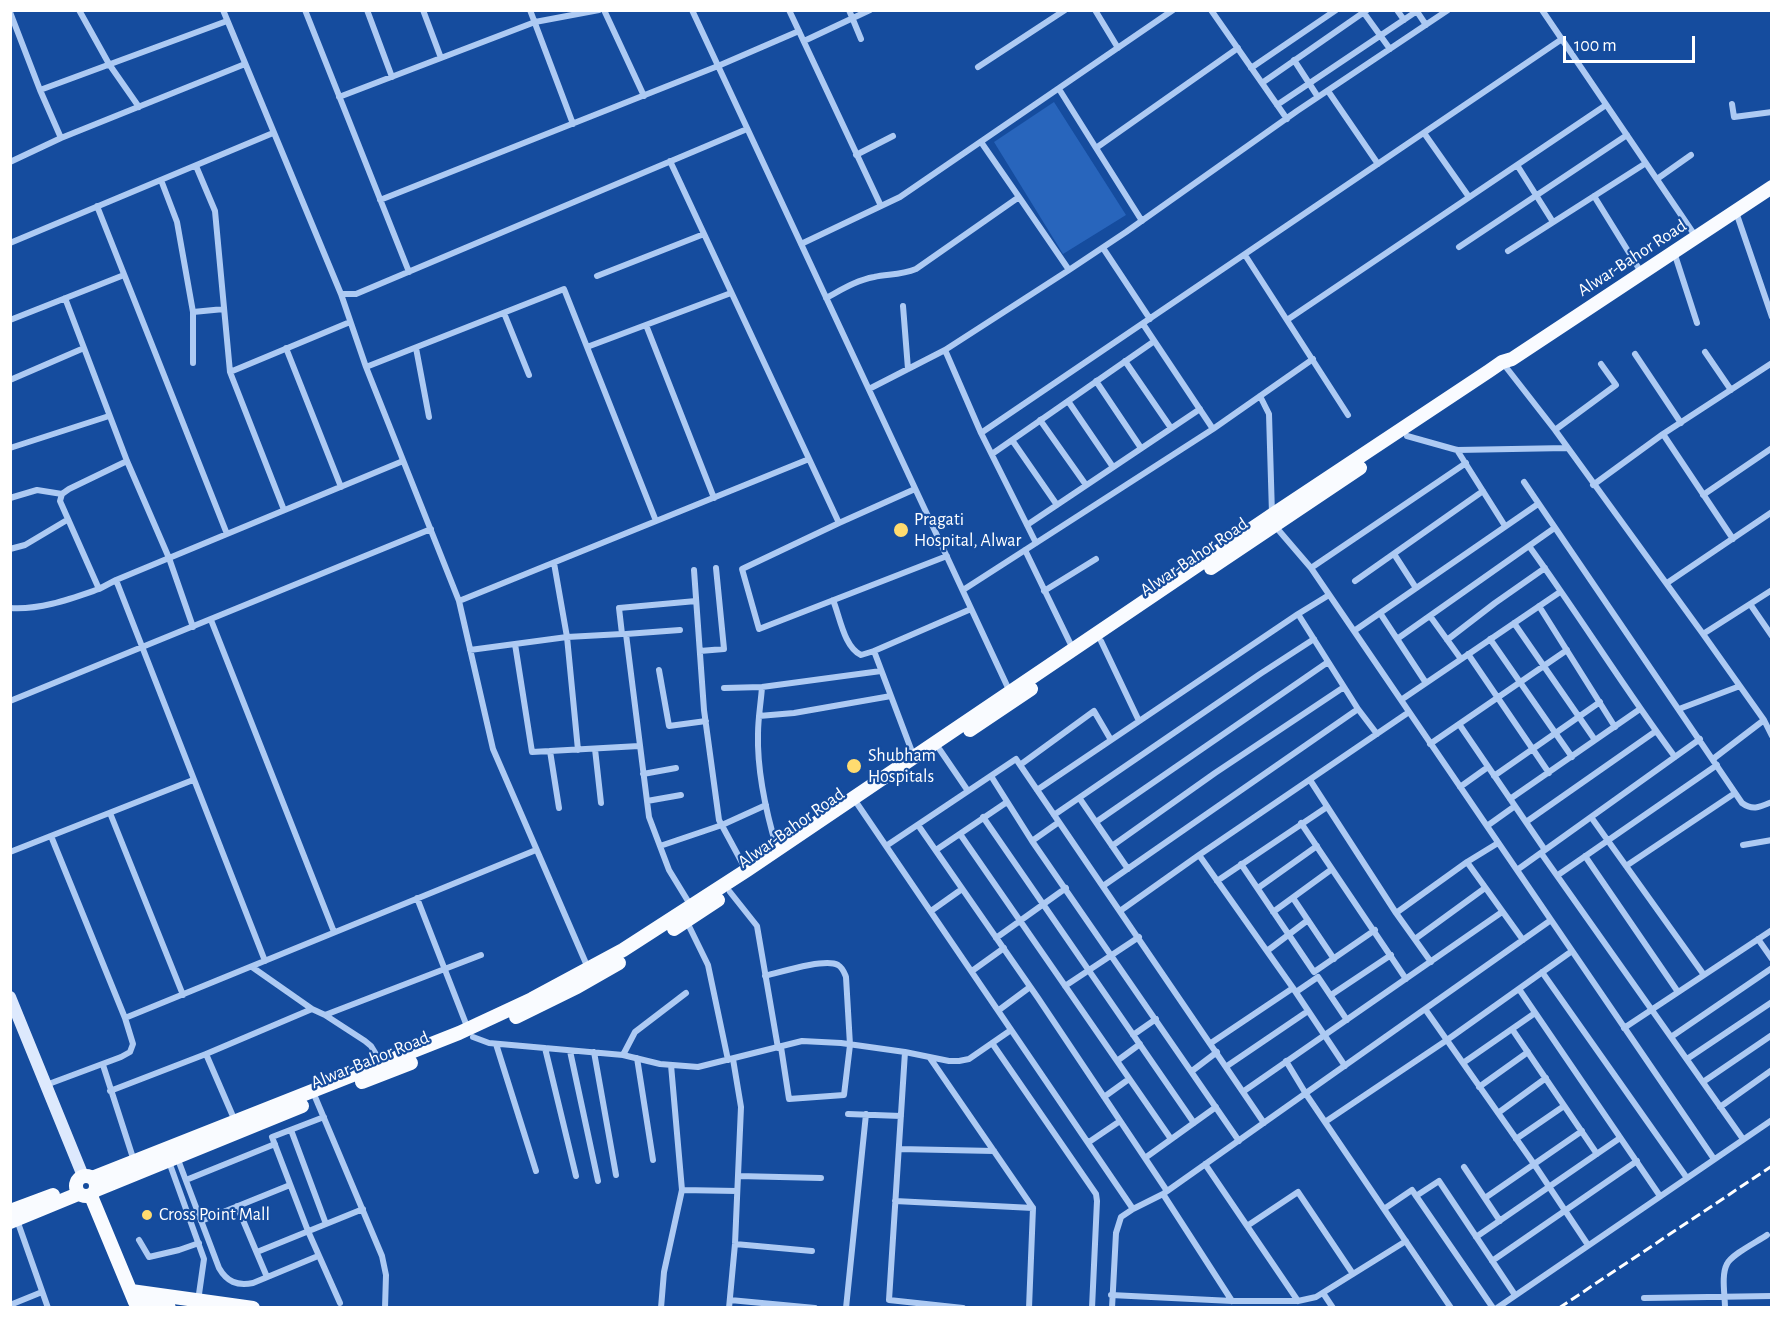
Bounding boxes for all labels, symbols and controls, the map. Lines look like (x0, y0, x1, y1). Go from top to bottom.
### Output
scale bar (1566, 24, 1698, 62)
text: 100 m (1574, 37, 1617, 55)
street label: Alwar-Bahor Road (1573, 215, 1691, 301)
place label: Pragati Hospital, Alwar (914, 509, 1021, 552)
street label: Alwar-Bahor Road (1136, 513, 1252, 601)
marker: Pragati Hospital, Alwar (892, 521, 910, 539)
place label: Shubham Hospitals (868, 745, 936, 788)
marker: Shubham Hospitals (845, 757, 863, 775)
street label: Alwar-Bahor Road (733, 783, 849, 873)
street label: Alwar-Bahor Road (308, 1026, 432, 1094)
place label: Cross Point Mall (159, 1204, 270, 1226)
marker: Cross Point Mall (140, 1208, 154, 1222)

